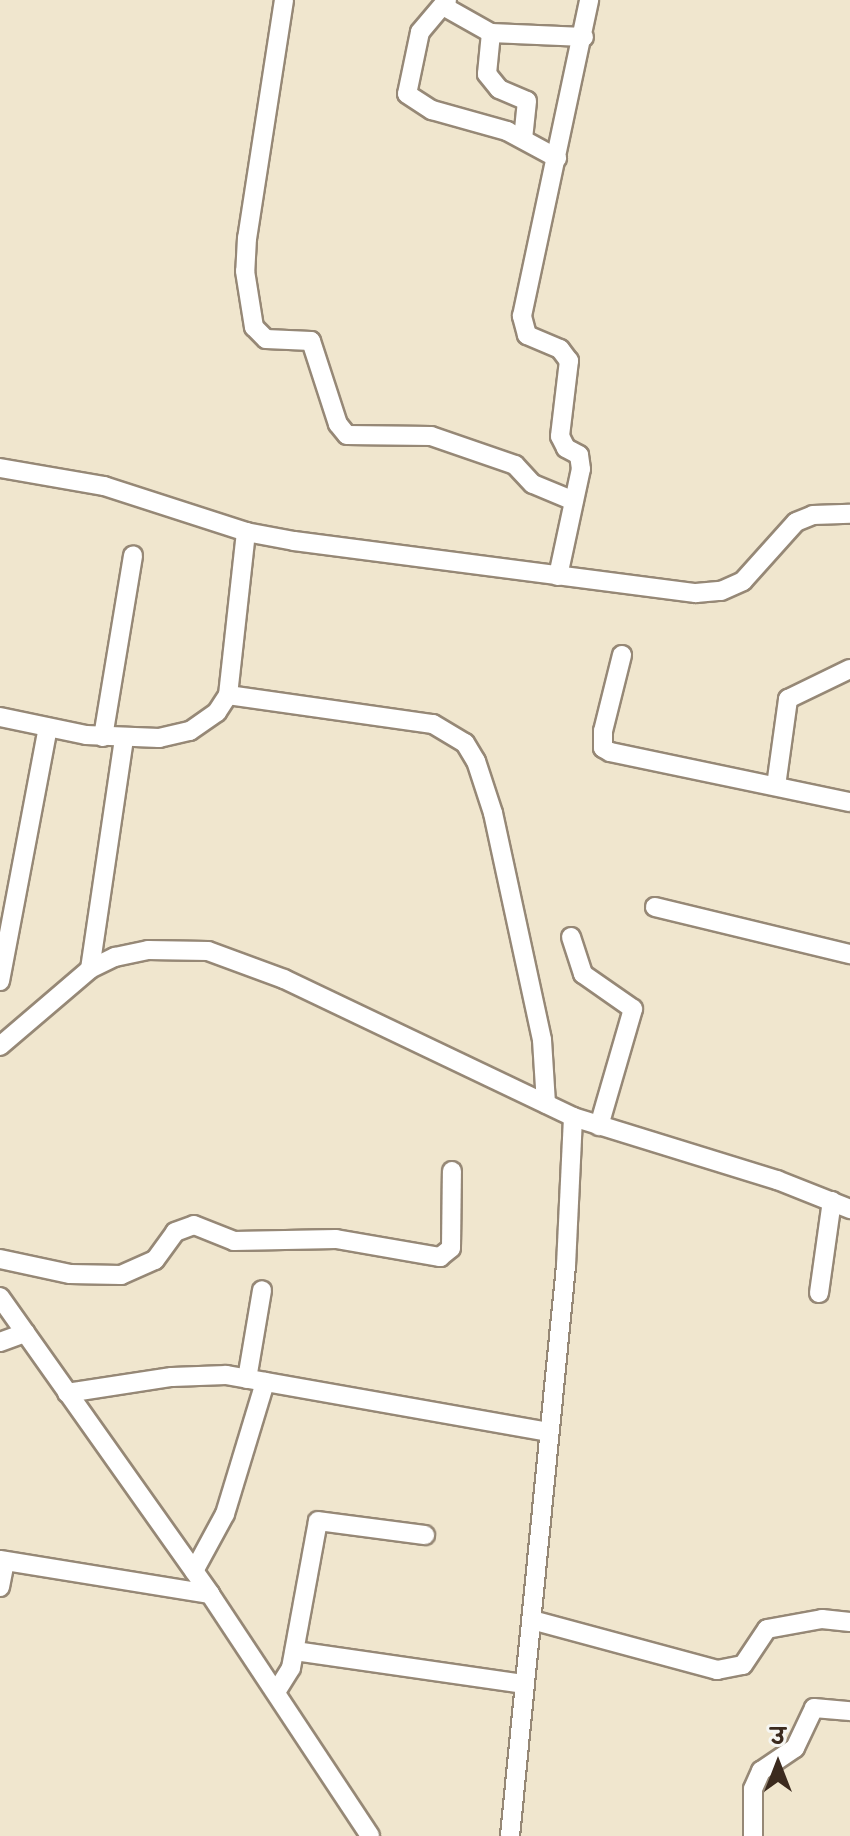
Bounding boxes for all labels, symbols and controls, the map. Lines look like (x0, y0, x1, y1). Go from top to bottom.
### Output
north arrow (738, 1724, 818, 1804)
text: उ (771, 1727, 785, 1753)

